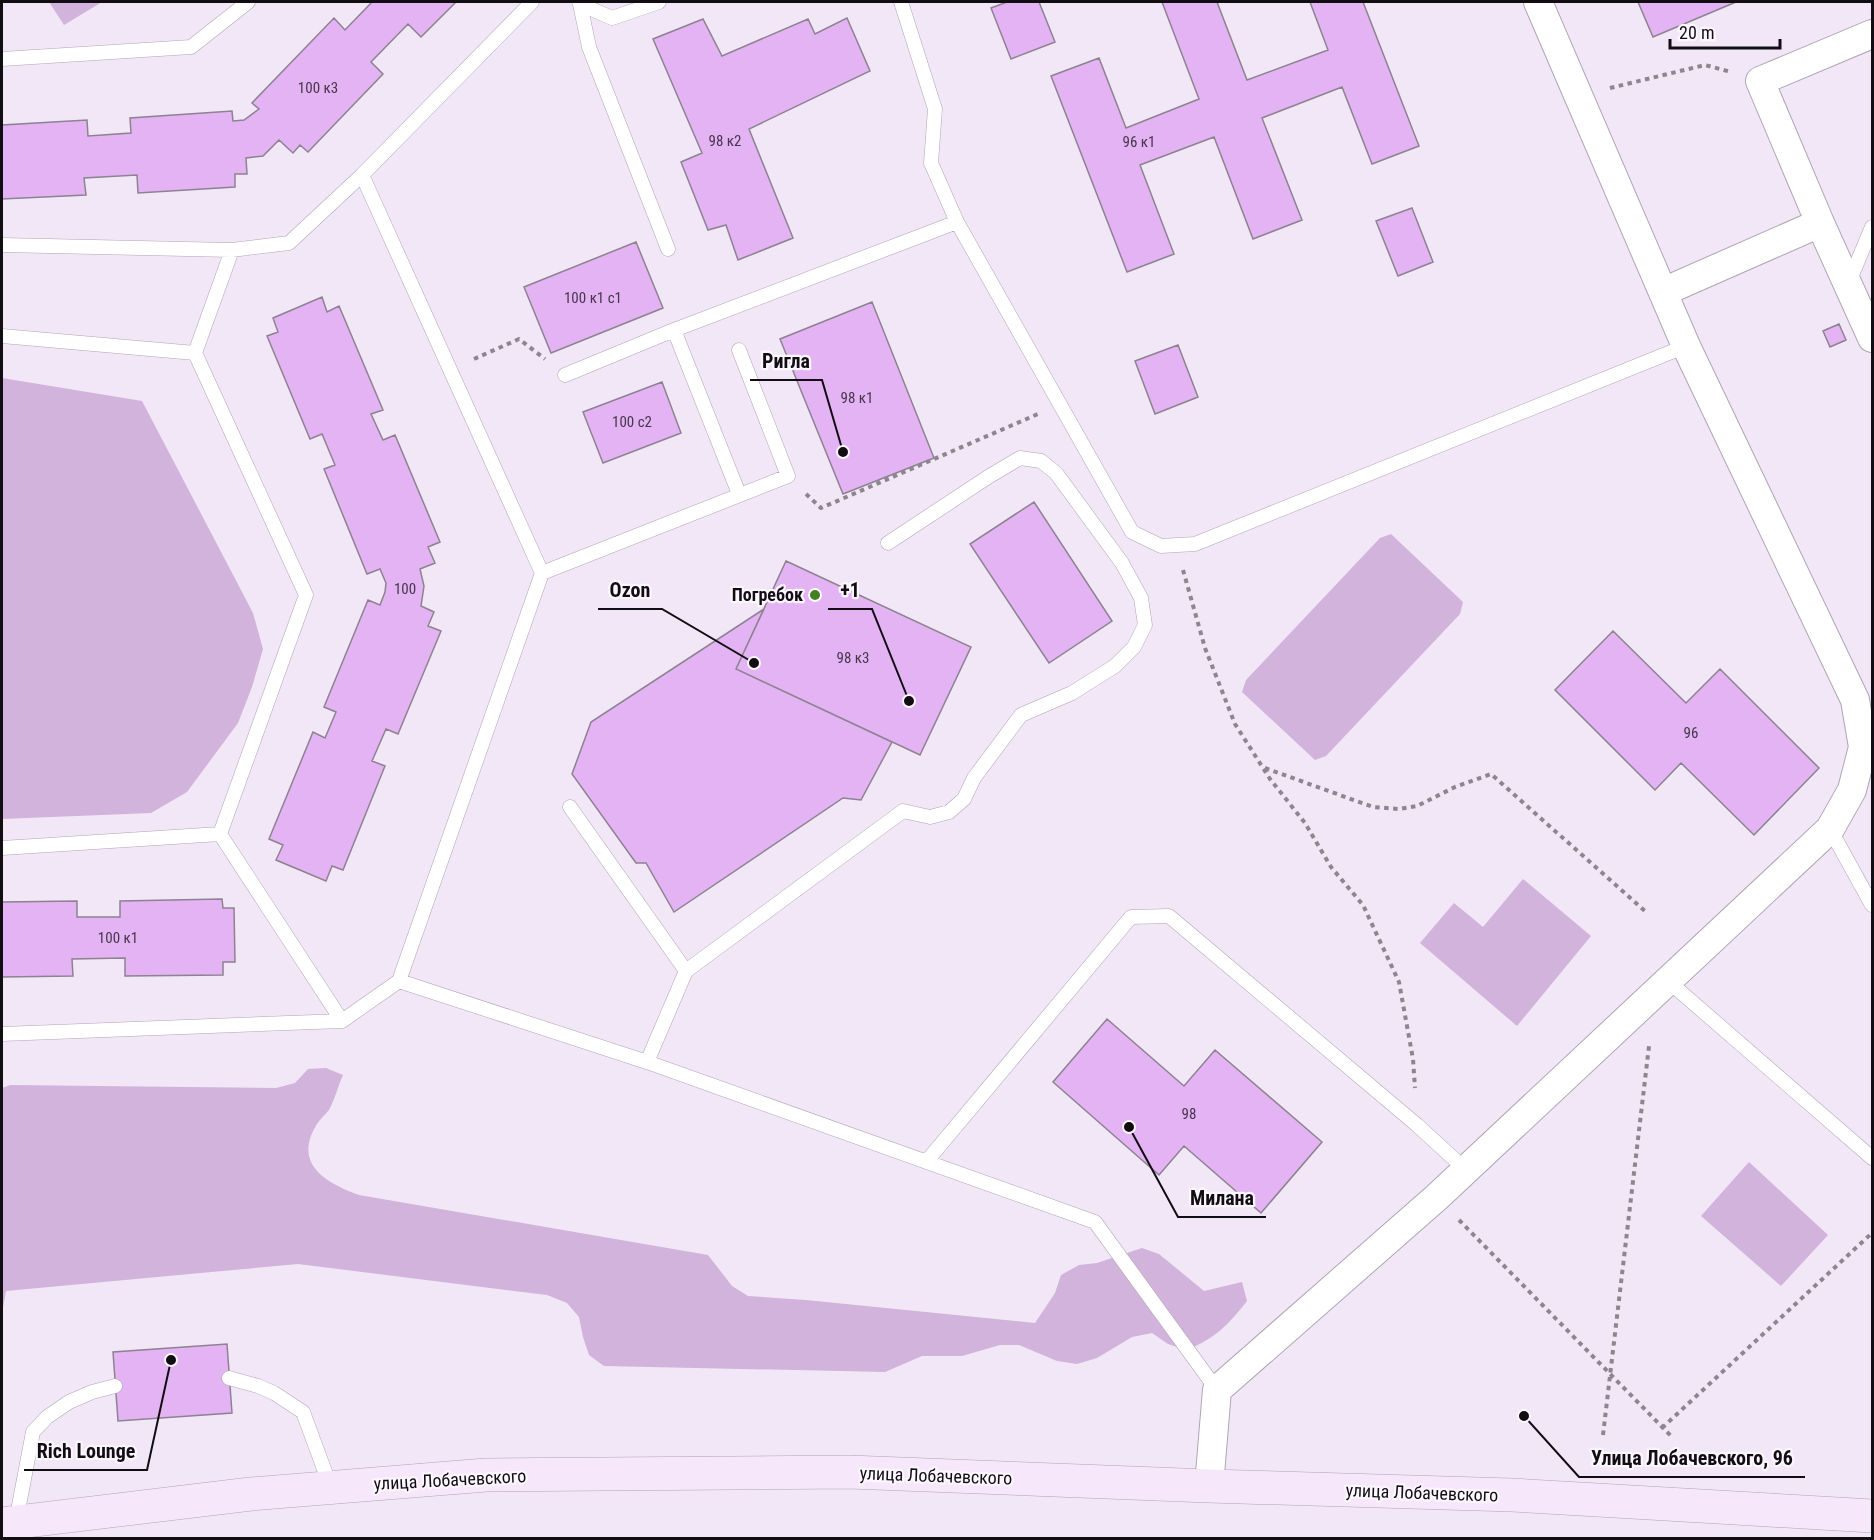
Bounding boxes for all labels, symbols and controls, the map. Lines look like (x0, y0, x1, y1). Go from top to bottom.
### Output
scale bar (1670, 12, 1780, 50)
text: 20 m (1679, 22, 1714, 43)
house number: 100 к3 (298, 79, 338, 97)
house number: 98 к2 (709, 132, 741, 150)
house number: 96 к1 (1123, 133, 1155, 151)
house number: 100 к1 с1 (564, 289, 622, 307)
callout: Ригла (750, 342, 822, 380)
text: Ригла (762, 349, 810, 373)
house number: 98 к1 (841, 389, 873, 407)
house number: 100 с2 (612, 413, 652, 431)
callout: Ozon (598, 571, 662, 609)
callout: +1 (828, 571, 872, 609)
text: Ozon (610, 578, 650, 602)
text: +1 (840, 578, 860, 602)
house number: 100 (394, 580, 416, 598)
place label: Погребок (732, 584, 803, 605)
marker: Погребок (808, 588, 822, 602)
house number: 98 к3 (837, 649, 869, 667)
house number: 96 (1684, 724, 1698, 742)
house number: 100 к1 (98, 929, 138, 947)
house number: 98 (1182, 1105, 1196, 1123)
callout: Милана (1178, 1179, 1266, 1217)
text: Милана (1190, 1186, 1254, 1210)
callout: Rich Lounge (24, 1432, 147, 1470)
text: Rich Lounge (37, 1439, 135, 1463)
callout: Улица Лобачевского, 96 (1579, 1439, 1805, 1477)
text: Улица Лобачевского, 96 (1591, 1446, 1793, 1470)
street label: улица Лобачевского (859, 1462, 1013, 1489)
street label: улица Лобачевского (373, 1465, 527, 1494)
street label: улица Лобачевского (1345, 1479, 1499, 1506)

